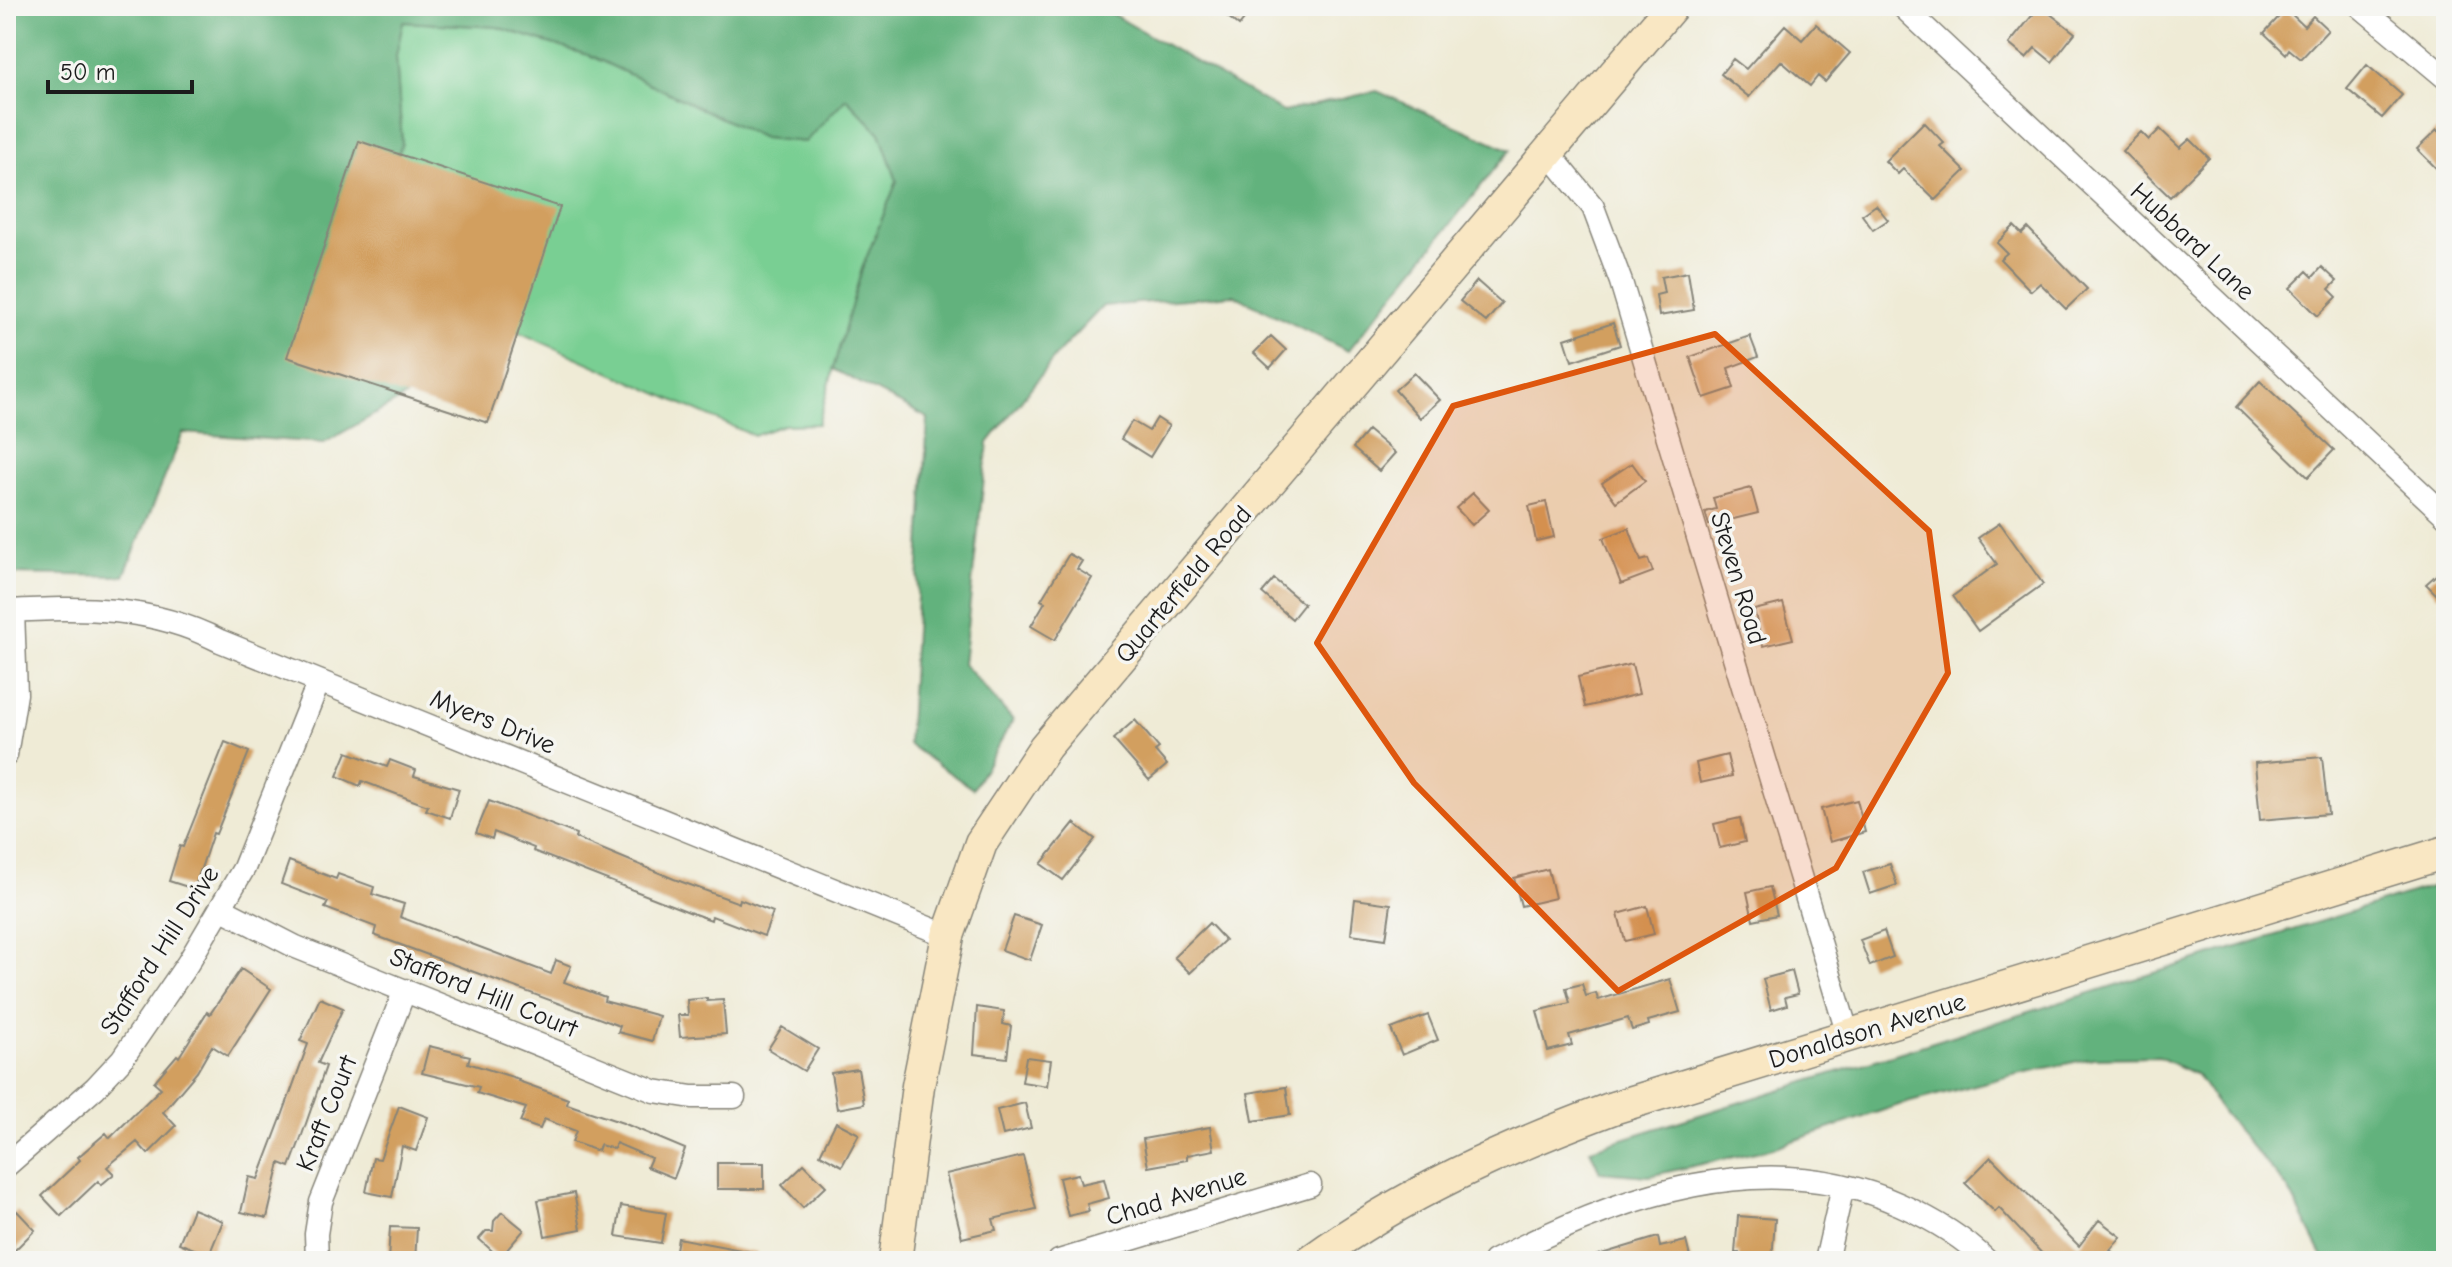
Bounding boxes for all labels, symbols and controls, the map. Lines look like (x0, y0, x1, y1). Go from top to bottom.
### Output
scale bar (48, 44, 192, 94)
text: 50 m (60, 58, 116, 86)
street label: Hubbard Lane (2124, 177, 2261, 307)
street label: Quarterfield Road (1109, 500, 1258, 669)
street label: Steven Road (1704, 509, 1772, 648)
street label: Myers Drive (426, 683, 559, 761)
street label: Stafford Hill Drive (94, 861, 226, 1040)
street label: Stafford Hill Court (385, 942, 583, 1045)
street label: Donaldson Avenue (1765, 987, 1969, 1075)
street label: Kraft Court (290, 1050, 364, 1176)
street label: Chad Avenue (1103, 1161, 1250, 1232)

